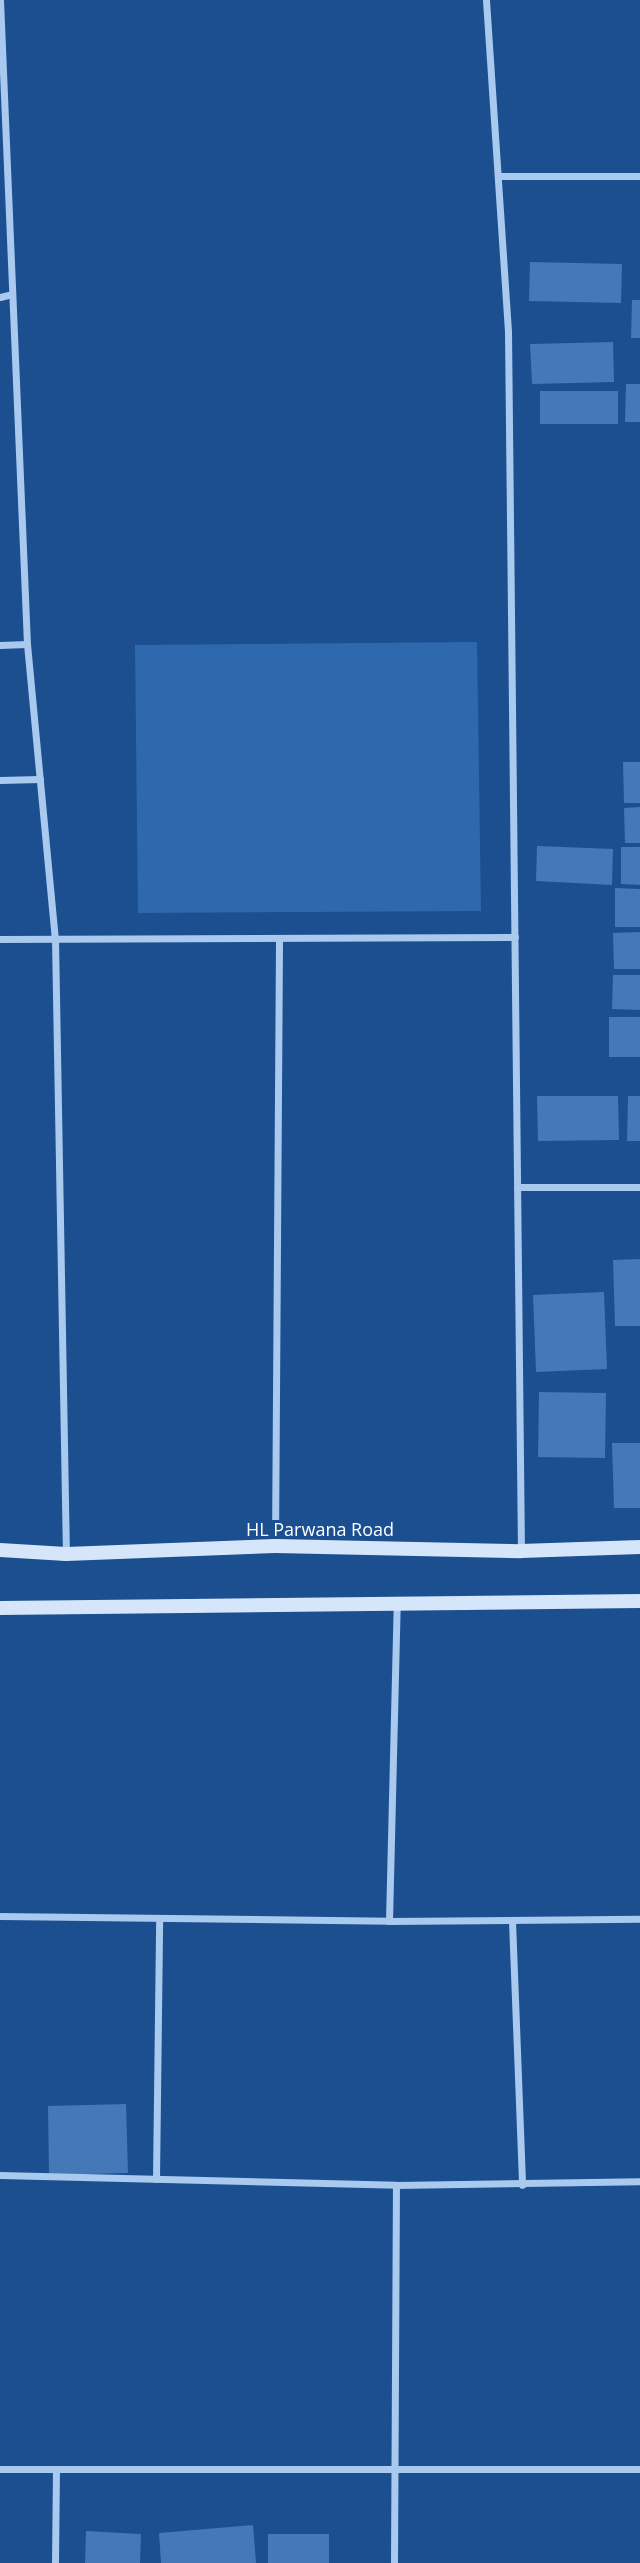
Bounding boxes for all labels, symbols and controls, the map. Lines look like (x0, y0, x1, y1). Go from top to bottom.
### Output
street label: HL Parwana Road (246, 1518, 394, 1540)

